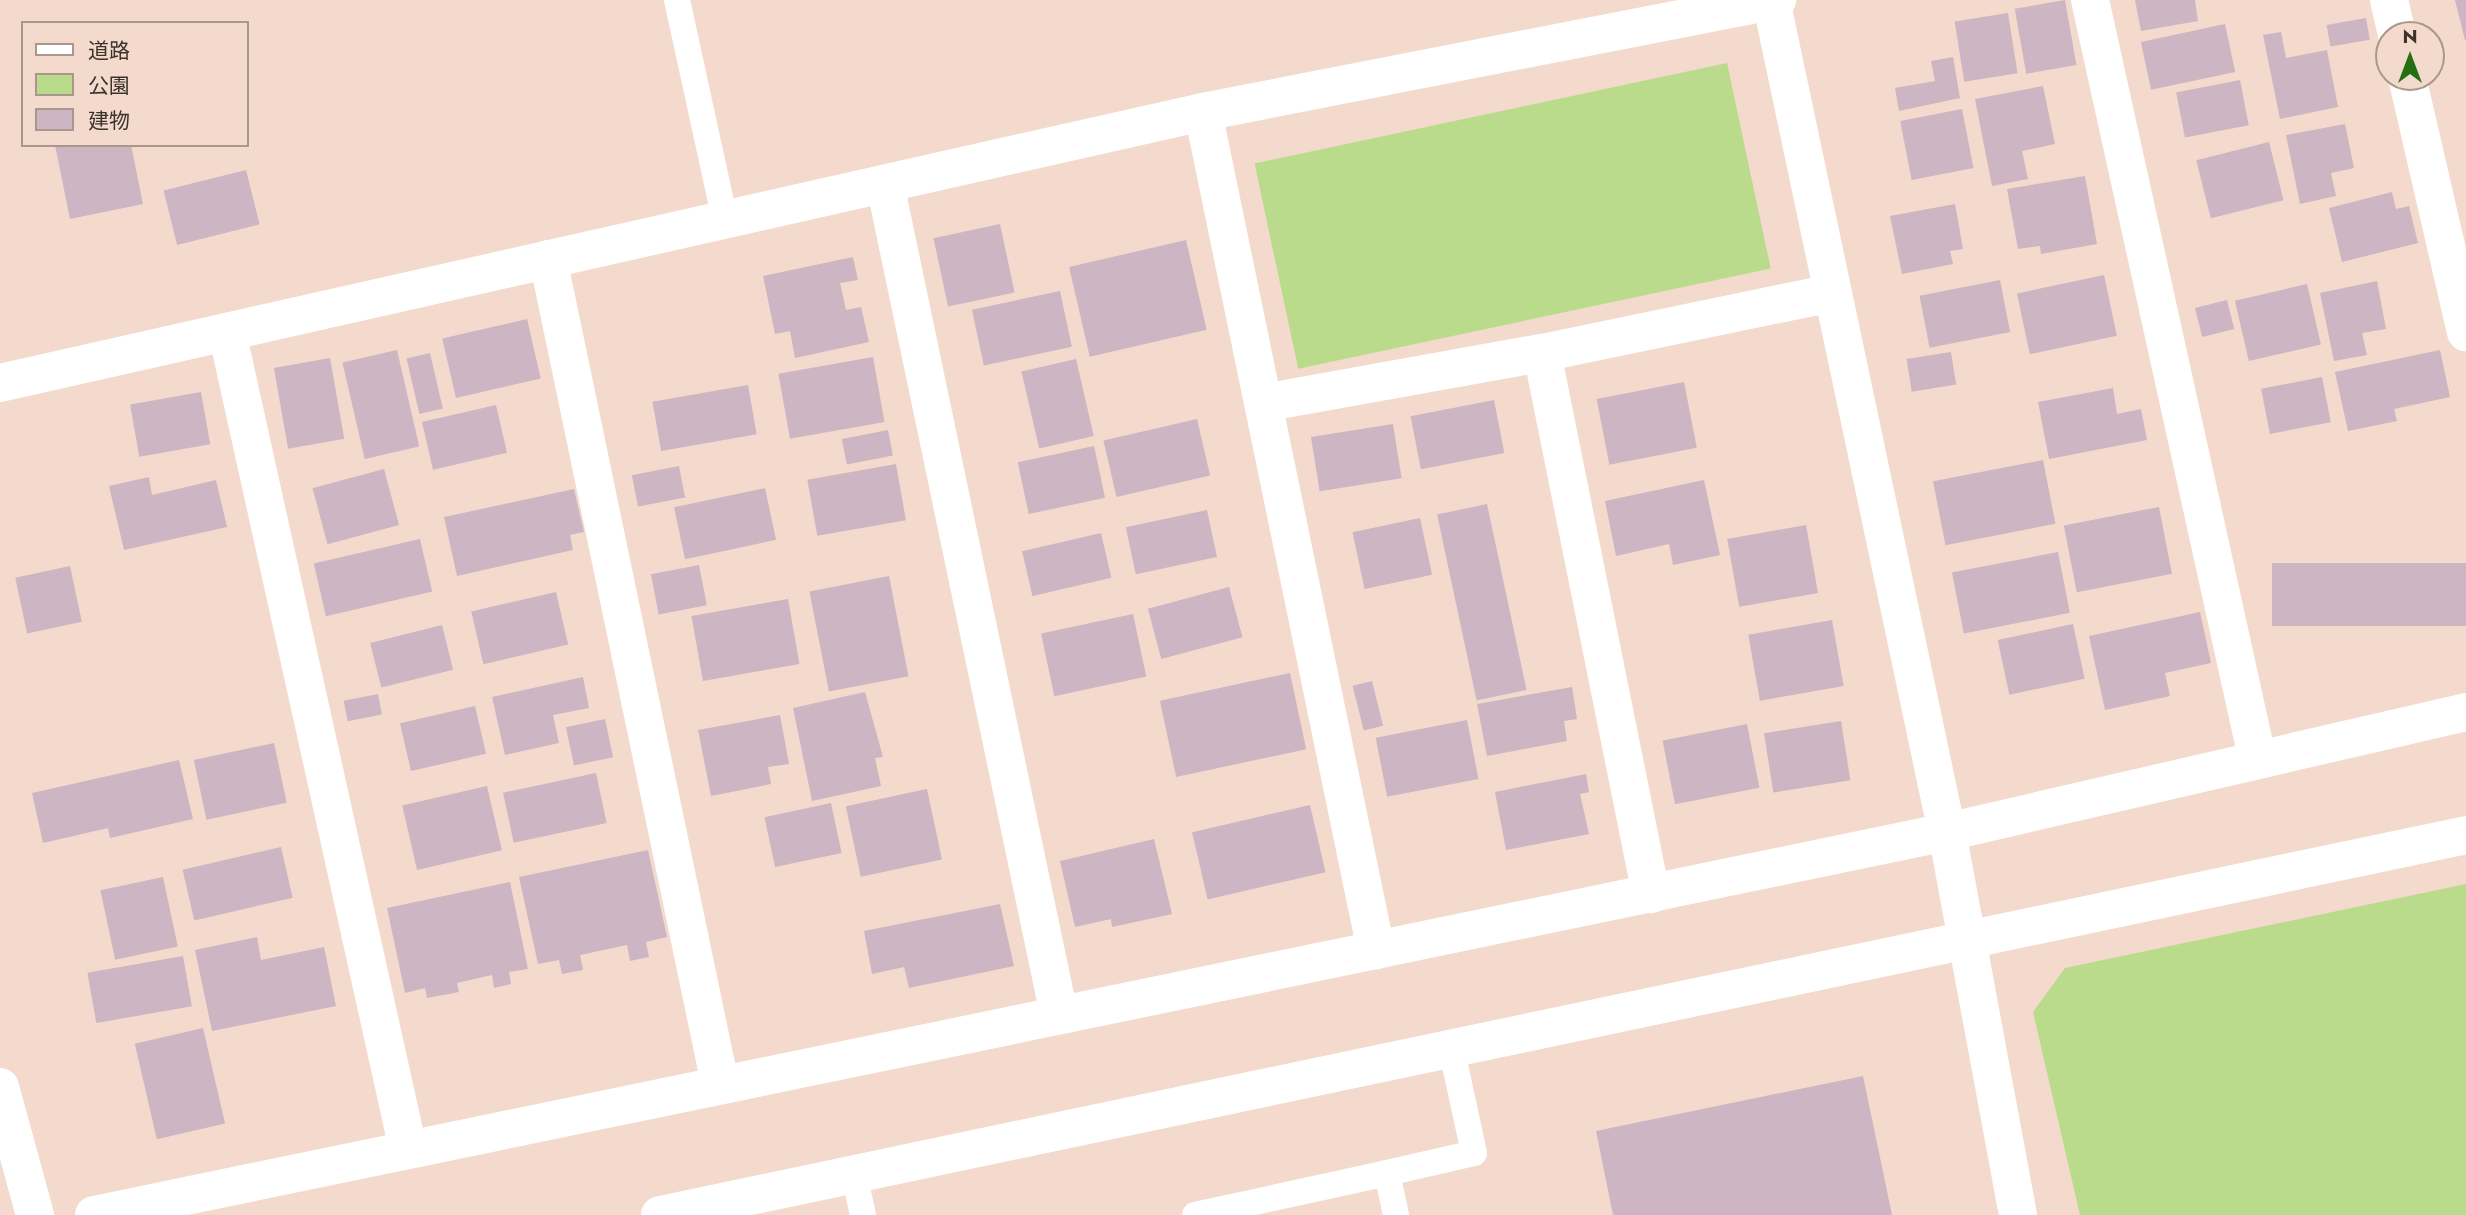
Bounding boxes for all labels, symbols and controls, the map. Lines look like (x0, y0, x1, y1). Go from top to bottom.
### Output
legend (21, 21, 248, 147)
north arrow (2375, 21, 2445, 91)
text: N (2402, 23, 2418, 50)
text: 道路 (88, 36, 130, 66)
text: 公園 (88, 71, 130, 101)
text: 建物 (88, 106, 130, 136)

